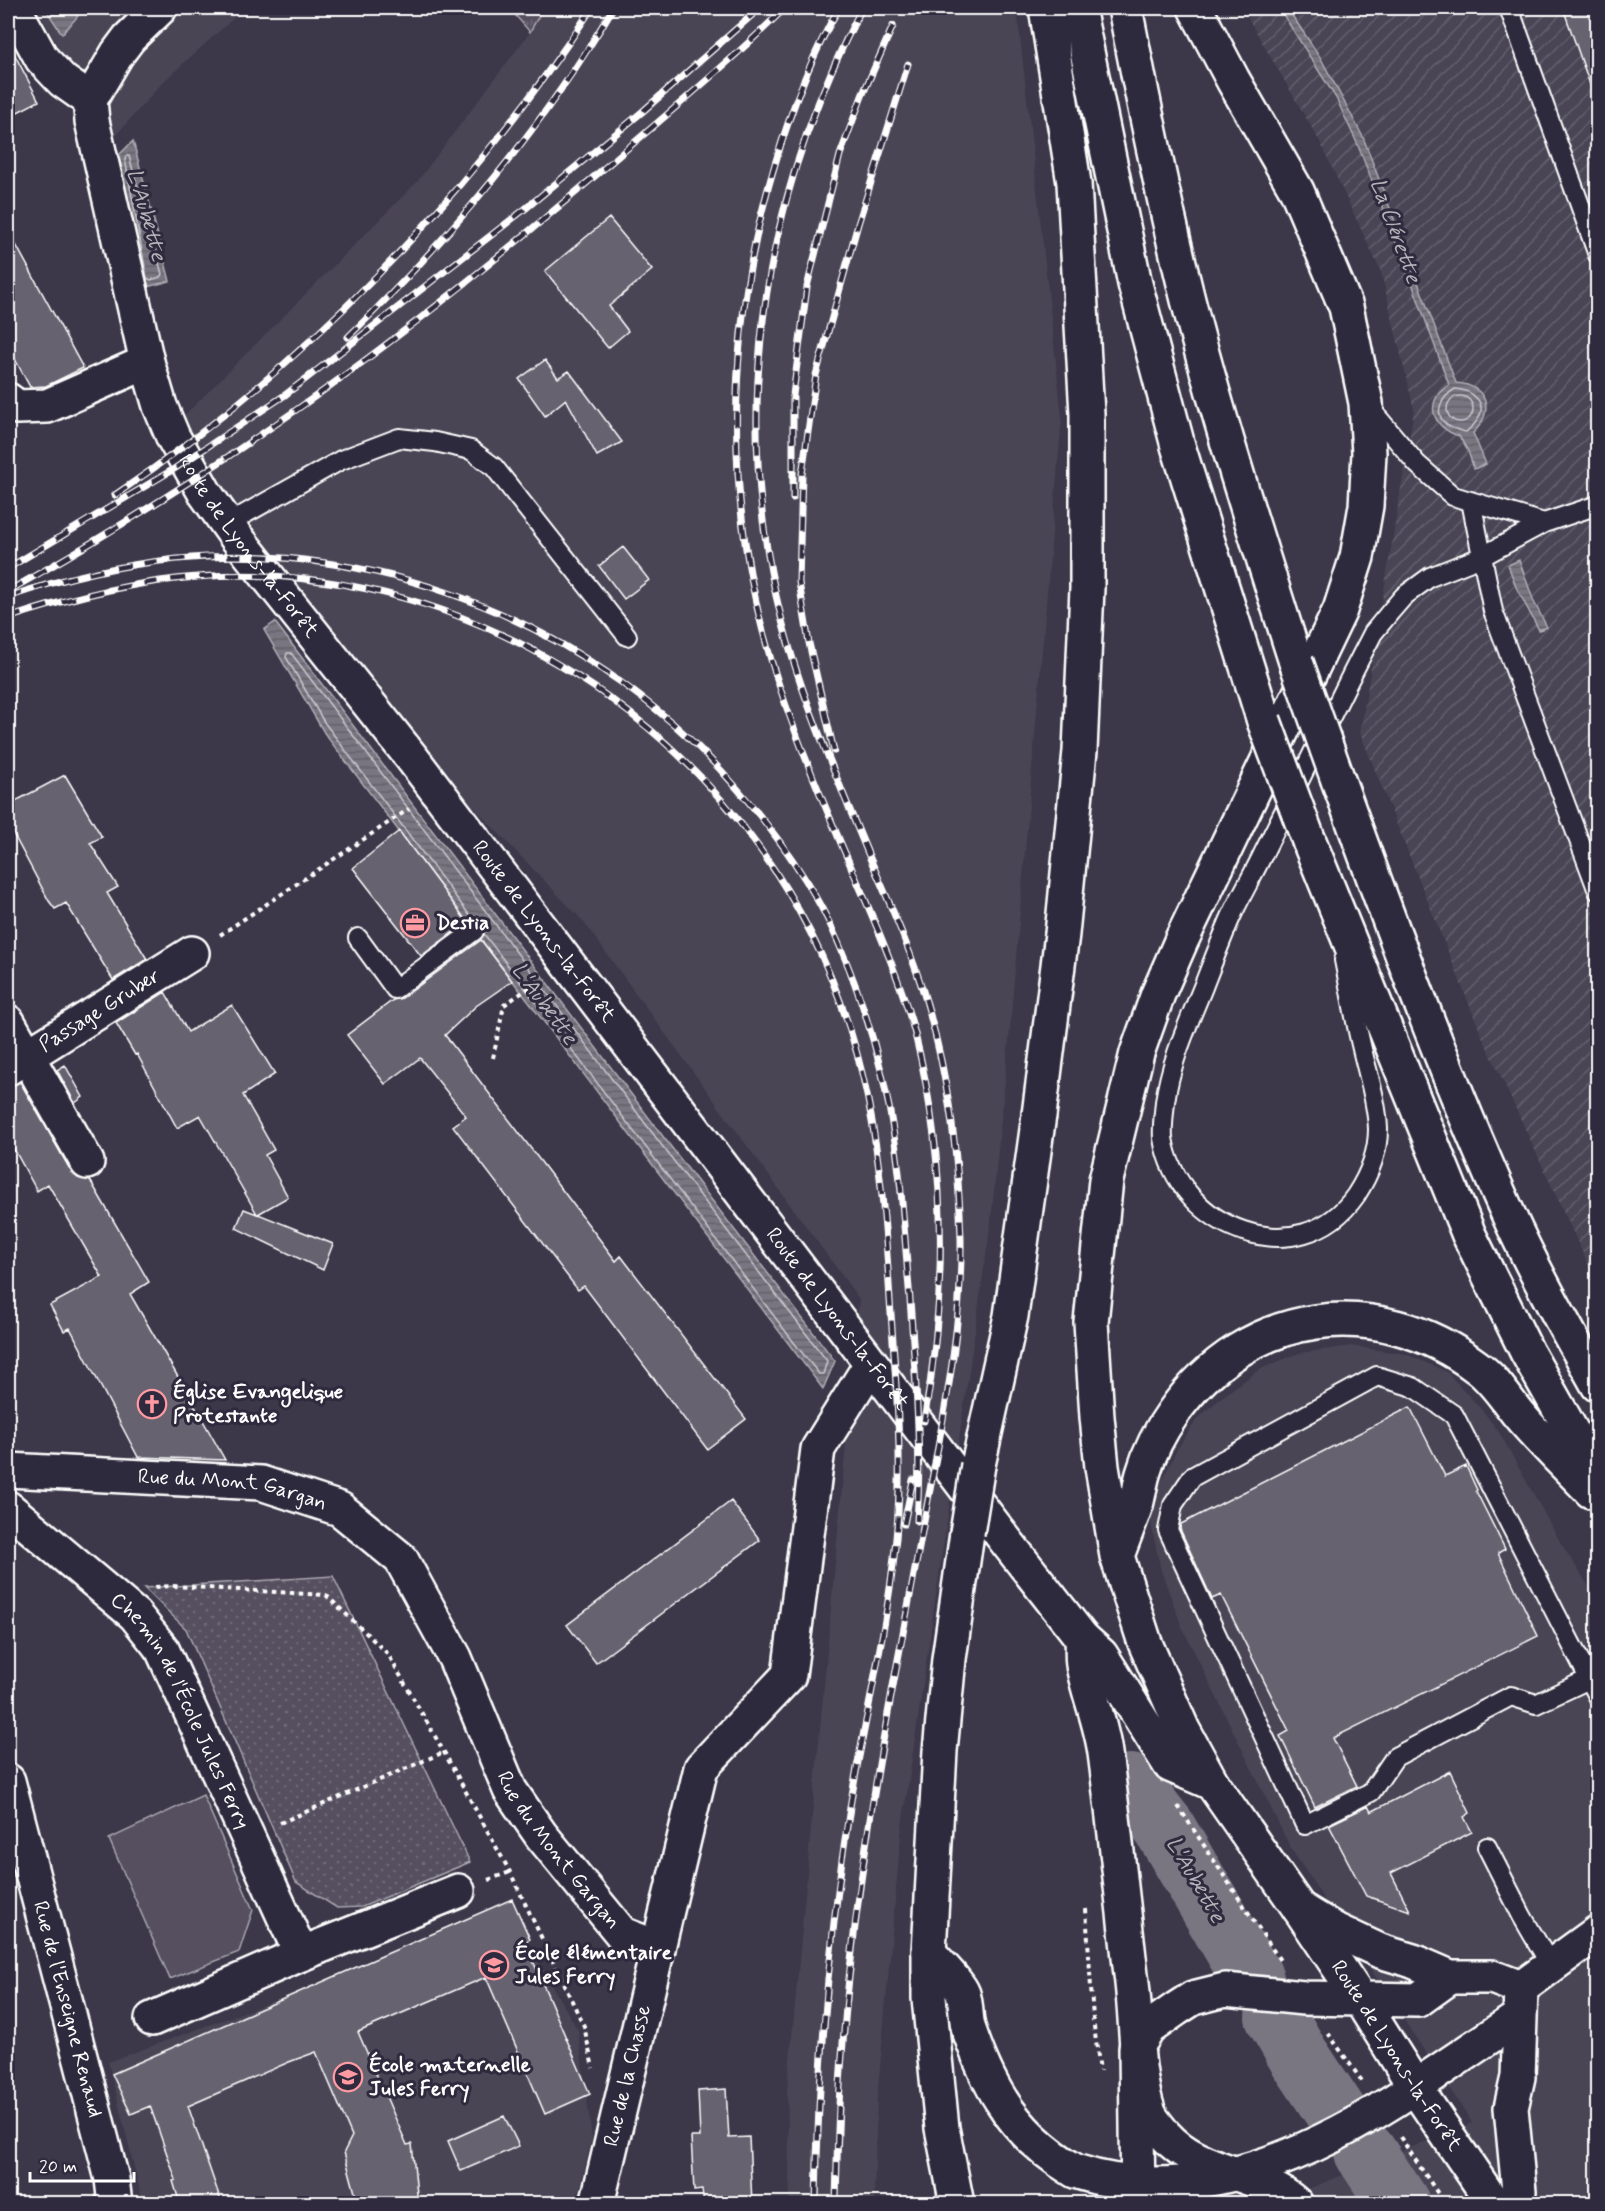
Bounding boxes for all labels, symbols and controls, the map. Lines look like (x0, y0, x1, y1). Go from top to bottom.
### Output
water label: L'Aubette (119, 165, 173, 266)
water label: La Clérette (1363, 175, 1427, 288)
street label: Route de Lyons-la-Forêt (172, 449, 326, 644)
street label: Route de Lyons-la-Forêt (465, 835, 622, 1029)
office icon: Destia (399, 907, 431, 939)
place label: Destia (436, 909, 489, 937)
water label: L'Aubette (505, 957, 584, 1052)
street label: Passage Gruber (34, 962, 166, 1059)
street label: Route de Lyons-la-Forêt (759, 1222, 916, 1416)
place label: Église Evangelique Protestante (173, 1378, 343, 1430)
church icon: Église Evangelique Protestante (136, 1388, 168, 1420)
street label: Rue du Mont Gargan (137, 1463, 331, 1518)
street label: Chemin de l'École Jules Ferry (104, 1586, 256, 1834)
street label: Rue du Mont Gargan (490, 1767, 627, 1935)
water label: L'Aubette (1159, 1832, 1231, 1929)
street label: Rue de l'Enseigne Renaud (26, 1898, 109, 2121)
place label: École élémentaire Jules Ferry (515, 1939, 672, 1991)
school or university icon: École élémentaire Jules Ferry (478, 1949, 510, 1981)
street label: Route de Lyons-la-Forêt (1324, 1955, 1469, 2157)
street label: Rue de la Chasse (597, 2002, 658, 2149)
place label: École maternelle Jules Ferry (369, 2051, 531, 2103)
school or university icon: École maternelle Jules Ferry (332, 2061, 364, 2093)
scale bar (30, 2145, 134, 2183)
text: 20 m (39, 2155, 77, 2179)

